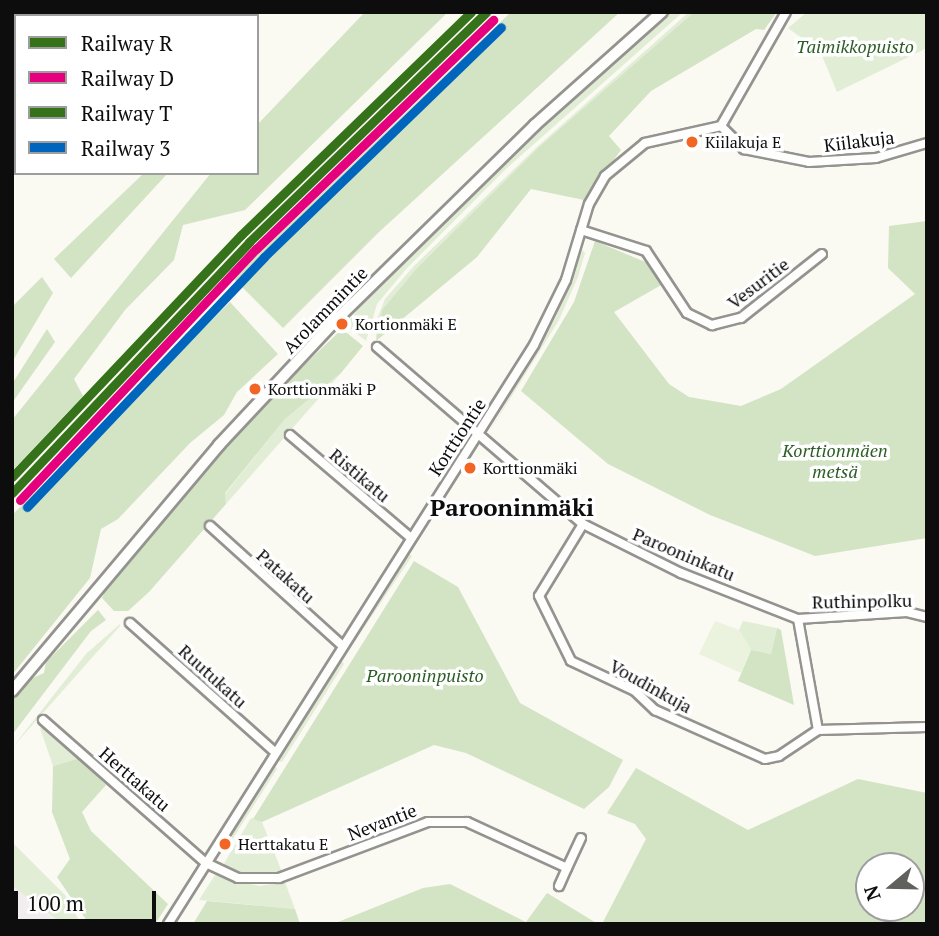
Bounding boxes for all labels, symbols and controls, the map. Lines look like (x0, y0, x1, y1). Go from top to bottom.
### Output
legend (14, 14, 259, 175)
text: Railway R (81, 29, 173, 57)
park label: Taimikkopuisto (796, 35, 914, 57)
text: Railway D (81, 64, 174, 92)
text: Railway T (81, 99, 172, 127)
street label: Kiilakuja (823, 126, 895, 156)
place label: Kiilakuja E (705, 132, 781, 152)
text: Railway 3 (81, 134, 170, 162)
marker: Kiilakuja E (685, 135, 699, 149)
street label: Vesuritie (723, 253, 793, 313)
street label: Arolammintie (278, 262, 372, 358)
place label: Kortionmäki E (355, 314, 457, 334)
marker: Kortionmäki E (335, 317, 349, 331)
place label: Korttionmäki P (268, 379, 376, 399)
marker: Korttionmäki P (248, 382, 262, 396)
street label: Korttiontie (424, 394, 490, 480)
park label: Korttionmäen metsä (782, 440, 888, 482)
street label: Ristikatu (325, 444, 395, 506)
place label: Korttionmäki (483, 458, 578, 478)
marker: Korttionmäki (463, 461, 477, 475)
district label: Parooninmäki (430, 494, 594, 522)
street label: Parooninkatu (630, 523, 738, 585)
street label: Patakatu (252, 544, 320, 608)
street label: Ruthinpolku (812, 589, 912, 613)
street label: Ruutukatu (174, 640, 252, 712)
street label: Voudinkuja (606, 655, 696, 717)
park label: Parooninpuisto (366, 664, 484, 686)
street label: Herttakatu (95, 742, 175, 816)
street label: Nevantie (345, 799, 419, 845)
place label: Herttakatu E (238, 834, 328, 854)
marker: Herttakatu E (218, 837, 232, 851)
north arrow (855, 852, 925, 922)
scale bar (18, 876, 159, 920)
text: N (857, 882, 886, 904)
text: 100 m (27, 889, 84, 917)

